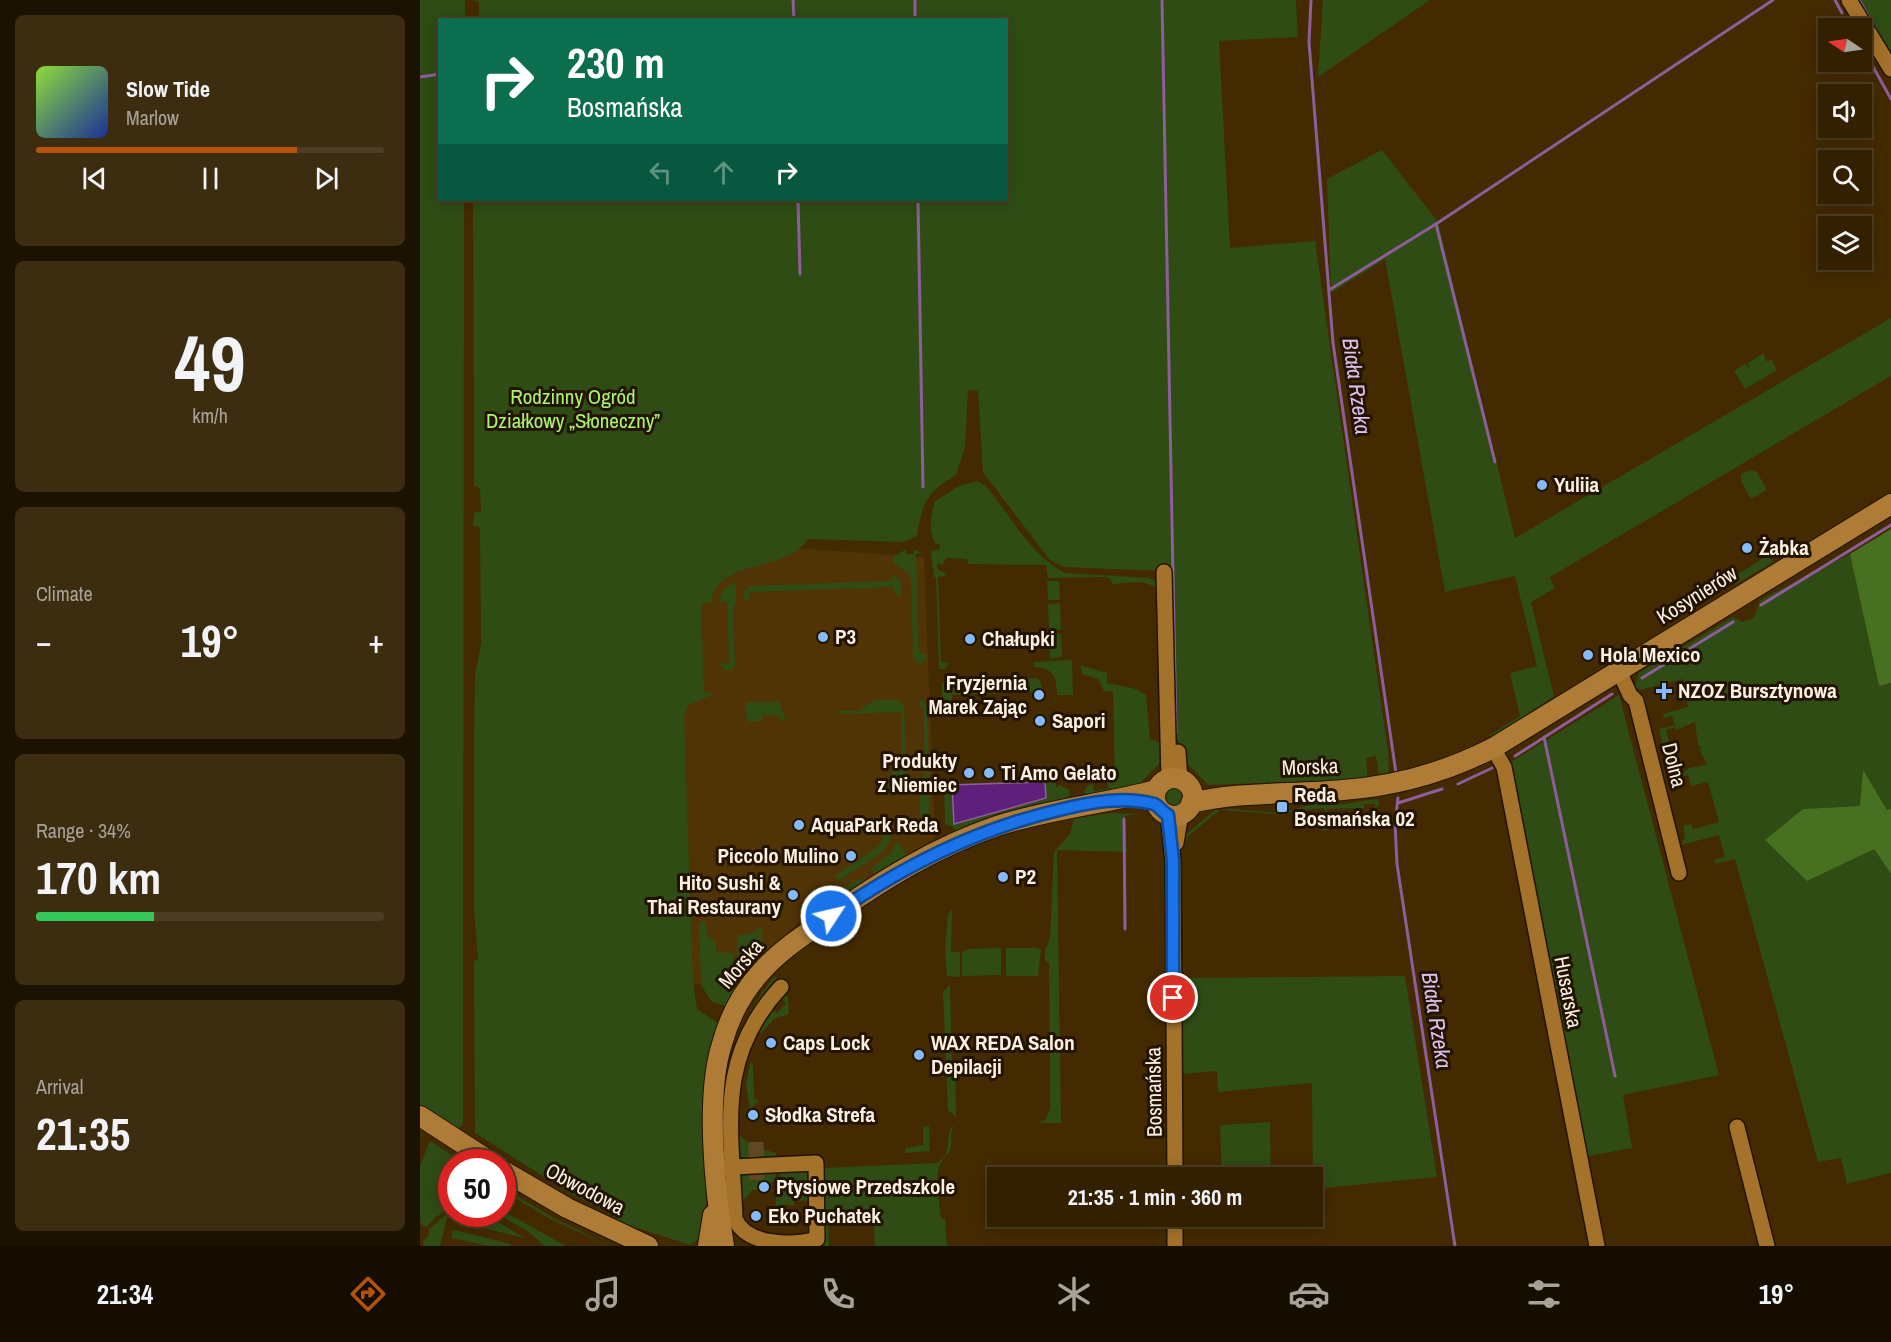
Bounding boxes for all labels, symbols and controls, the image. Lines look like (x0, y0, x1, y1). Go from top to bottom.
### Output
north arrow (1818, 18, 1872, 72)
map controls (1818, 18, 1872, 270)
text: 230 m (567, 35, 665, 91)
icon: right (468, 42, 546, 120)
text: Slow Tide (126, 74, 210, 104)
button: sound (1818, 84, 1872, 138)
text: Bosmańska (567, 89, 683, 125)
text: Marlow (126, 104, 179, 131)
button: search (1818, 150, 1872, 204)
icon: left (644, 156, 677, 189)
icon: ahead (707, 156, 740, 189)
icon: right (770, 156, 803, 189)
icon: previous (78, 162, 111, 195)
icon: pause (194, 162, 227, 195)
icon: next (310, 162, 343, 195)
button: layers (1818, 216, 1872, 270)
text: 49 (174, 310, 246, 415)
water label: Biała Rzeka (1335, 336, 1379, 436)
park label: Rodzinny Ogród Działkowy „Słoneczny” (486, 382, 660, 435)
text: km/h (192, 402, 228, 429)
place label: Yuliia (1554, 470, 1599, 499)
marker: Yuliia (1535, 478, 1549, 492)
place label: Żabka (1759, 533, 1809, 562)
marker: Żabka (1740, 541, 1754, 555)
street label: Kosynierów (1651, 558, 1743, 631)
text: Climate (36, 580, 93, 607)
text: 19° (180, 610, 240, 671)
text: − (36, 619, 52, 663)
text: + (368, 619, 384, 663)
place label: P3 (835, 622, 856, 651)
place label: Chałupki (982, 624, 1055, 653)
marker: P3 (816, 630, 830, 644)
marker: Chałupki (963, 632, 977, 646)
place label: Hola Mexico (1600, 640, 1701, 669)
marker: Hola Mexico (1581, 648, 1595, 662)
place label: Fryzjernia Marek Zając (928, 668, 1027, 721)
place label: NZOZ Bursztynowa (1678, 676, 1837, 705)
marker: NZOZ Bursztynowa (1655, 682, 1673, 700)
marker: Fryzjernia Marek Zając (1032, 688, 1046, 702)
place label: Sapori (1052, 706, 1106, 735)
marker: Sapori (1033, 714, 1047, 728)
street label: Dolna (1655, 740, 1694, 791)
place label: Produkty z Niemiec (878, 746, 957, 799)
street label: Morska (1281, 751, 1339, 782)
place label: Ti Amo Gelato (1001, 758, 1117, 787)
marker: Produkty z Niemiec (962, 766, 976, 780)
marker: Ti Amo Gelato (982, 766, 996, 780)
place label: Reda Bosmańska 02 (1294, 780, 1415, 833)
marker: Reda Bosmańska 02 (1275, 800, 1289, 814)
place label: AquaPark Reda (811, 810, 939, 839)
text: Range · 34% (36, 817, 131, 844)
marker: AquaPark Reda (792, 818, 806, 832)
place label: Piccolo Mulino (717, 841, 839, 870)
text: 170 km (36, 847, 161, 908)
marker: Piccolo Mulino (844, 849, 858, 863)
place label: P2 (1015, 862, 1036, 891)
place label: Hito Sushi & Thai Restaurany (647, 868, 782, 921)
marker: P2 (996, 870, 1010, 884)
position arrow (799, 884, 863, 948)
marker: Hito Sushi & Thai Restaurany (786, 888, 800, 902)
street label: Morska (711, 932, 770, 995)
street label: Husarska (1547, 953, 1590, 1031)
water label: Biała Rzeka (1415, 970, 1459, 1070)
pin (1147, 972, 1198, 1023)
icon: arrive (1156, 981, 1189, 1014)
place label: Caps Lock (783, 1028, 871, 1057)
place label: WAX REDA Salon Depilacji (931, 1028, 1075, 1081)
marker: Caps Lock (764, 1036, 778, 1050)
street label: Bosmańska (1138, 1046, 1169, 1137)
marker: WAX REDA Salon Depilacji (912, 1048, 926, 1062)
text: Arrival (36, 1073, 83, 1100)
place label: Słodka Strefa (765, 1100, 875, 1129)
text: 21:35 (36, 1103, 130, 1164)
marker: Słodka Strefa (746, 1108, 760, 1122)
speed limit sign: 50 (438, 1149, 516, 1227)
street label: Obwodowa (540, 1156, 630, 1222)
place label: Ptysiowe Przedszkole (776, 1172, 955, 1201)
marker: Ptysiowe Przedszkole (757, 1180, 771, 1194)
text: 21:35 · 1 min · 360 m (1068, 1182, 1242, 1212)
place label: Eko Puchatek (768, 1201, 881, 1230)
marker: Eko Puchatek (749, 1209, 763, 1223)
icon: directions (347, 1273, 389, 1315)
icon: music (582, 1273, 624, 1315)
icon: phone (817, 1273, 859, 1315)
icon: climate (1053, 1273, 1095, 1315)
icon: car (1288, 1273, 1330, 1315)
icon: filters (1523, 1273, 1565, 1315)
text: 21:34 (97, 1276, 153, 1312)
text: 19° (1759, 1276, 1794, 1312)

